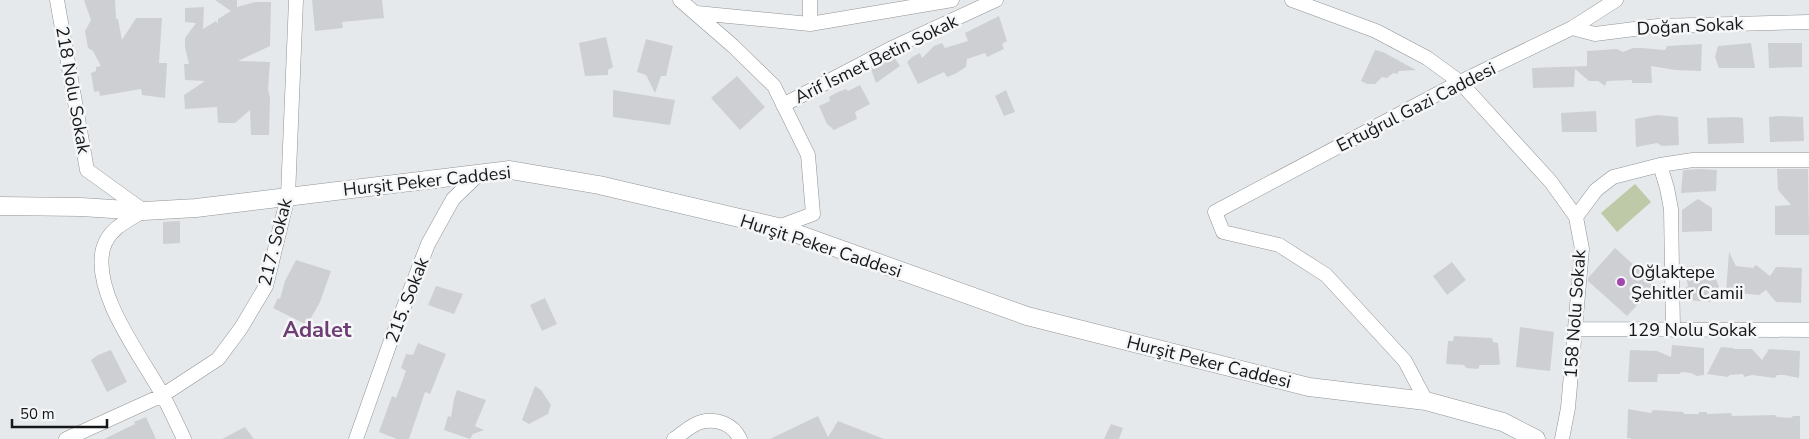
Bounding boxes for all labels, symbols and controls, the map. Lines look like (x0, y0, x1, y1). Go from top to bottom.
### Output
street label: Arif İsmet Betin Sokak (790, 9, 963, 109)
street label: Doğan Sokak (1636, 11, 1745, 41)
street label: 218 Nolu Sokak (50, 24, 96, 157)
street label: Ertuğrul Gazi Caddesi (1332, 57, 1500, 157)
street label: Hurşit Peker Caddesi (342, 160, 512, 202)
street label: 217. Sokak (253, 195, 298, 288)
street label: Hurşit Peker Caddesi (737, 209, 905, 283)
street label: 158 Nolu Sokak (1559, 248, 1592, 379)
street label: 215. Sokak (380, 253, 435, 346)
place label: Oğlaktepe Şehitler Camii (1631, 260, 1743, 305)
marker: Oğlaktepe Şehitler Camii (1615, 276, 1627, 288)
district label: Adalet (283, 315, 352, 345)
street label: 129 Nolu Sokak (1628, 318, 1757, 342)
street label: Hurşit Peker Caddesi (1124, 330, 1294, 394)
scale bar (12, 396, 108, 428)
text: 50 m (20, 404, 55, 424)

